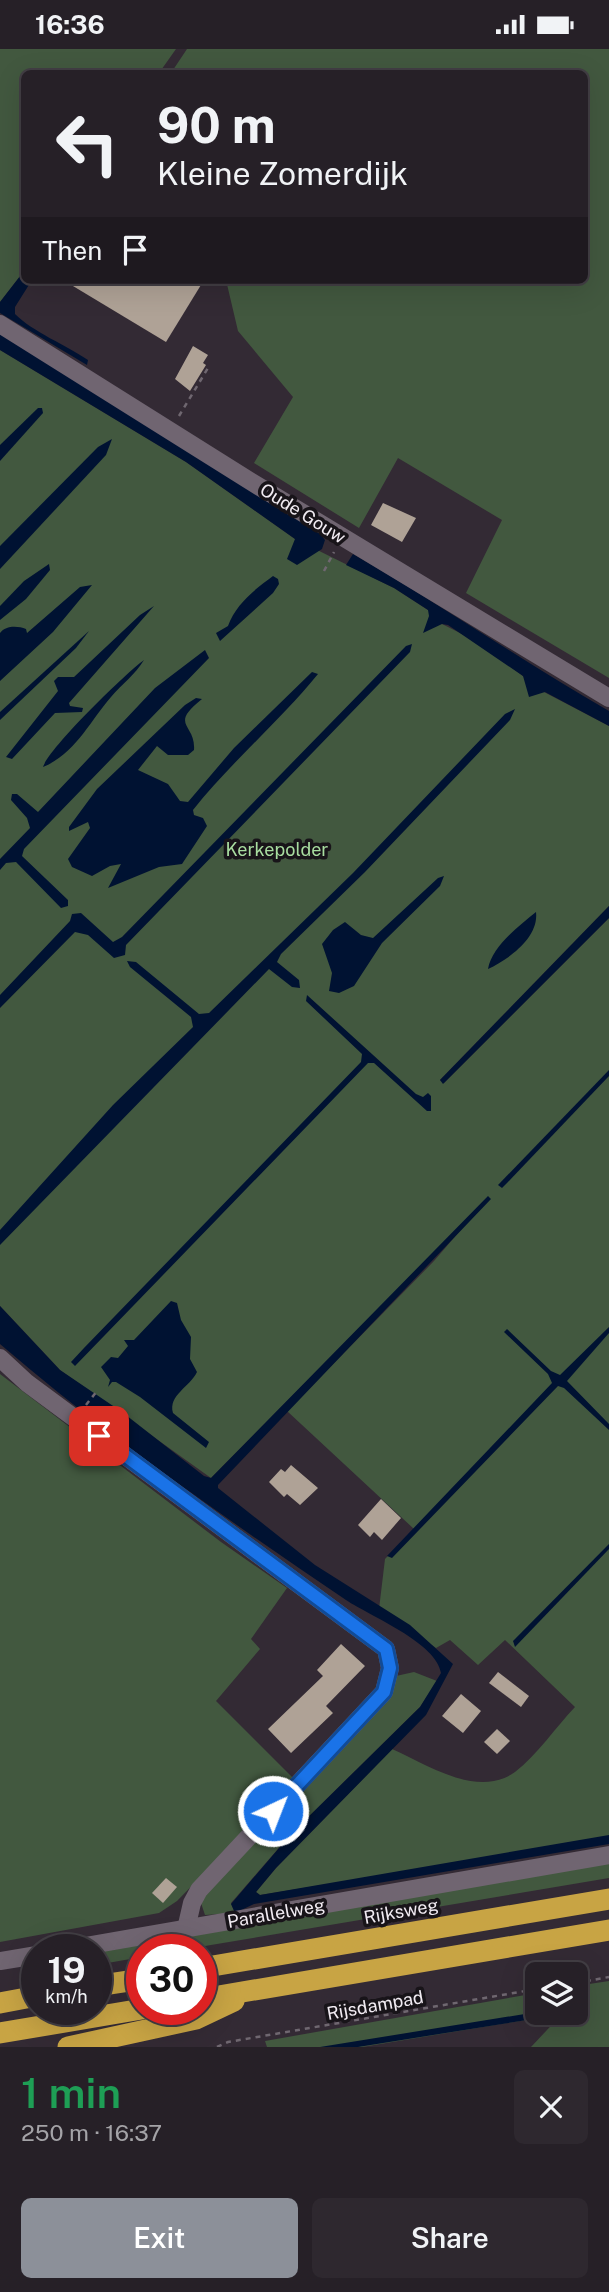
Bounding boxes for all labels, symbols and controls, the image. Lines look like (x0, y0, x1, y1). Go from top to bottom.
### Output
text: 16:36 (35, 9, 105, 40)
text: 90 m (157, 96, 276, 154)
icon: left (42, 98, 133, 189)
text: Kleine Zomerdijk (157, 155, 408, 192)
icon: arrive (116, 231, 154, 269)
text: Then (42, 235, 102, 266)
street label: Oude Gouw (256, 478, 350, 548)
park label: Kerkepolder (226, 839, 328, 860)
pin (69, 1406, 129, 1466)
icon: arrive (80, 1417, 118, 1455)
position arrow (236, 1774, 310, 1848)
street label: Parallelweg (226, 1894, 326, 1932)
street label: Rijksweg (362, 1894, 440, 1928)
speed limit sign: 30 (126, 1934, 217, 2025)
text: 19 (47, 1950, 86, 1991)
map controls (525, 1962, 588, 2025)
button: layers (525, 1962, 588, 2025)
text: km/h (45, 1986, 88, 2007)
street label: Rijsdampad (325, 1986, 425, 2024)
text: 1 min (21, 2068, 121, 2117)
button: close (514, 2070, 588, 2144)
text: 250 m · 16:37 (21, 2119, 162, 2146)
button: Exit (21, 2198, 298, 2278)
button: Share (312, 2198, 588, 2278)

